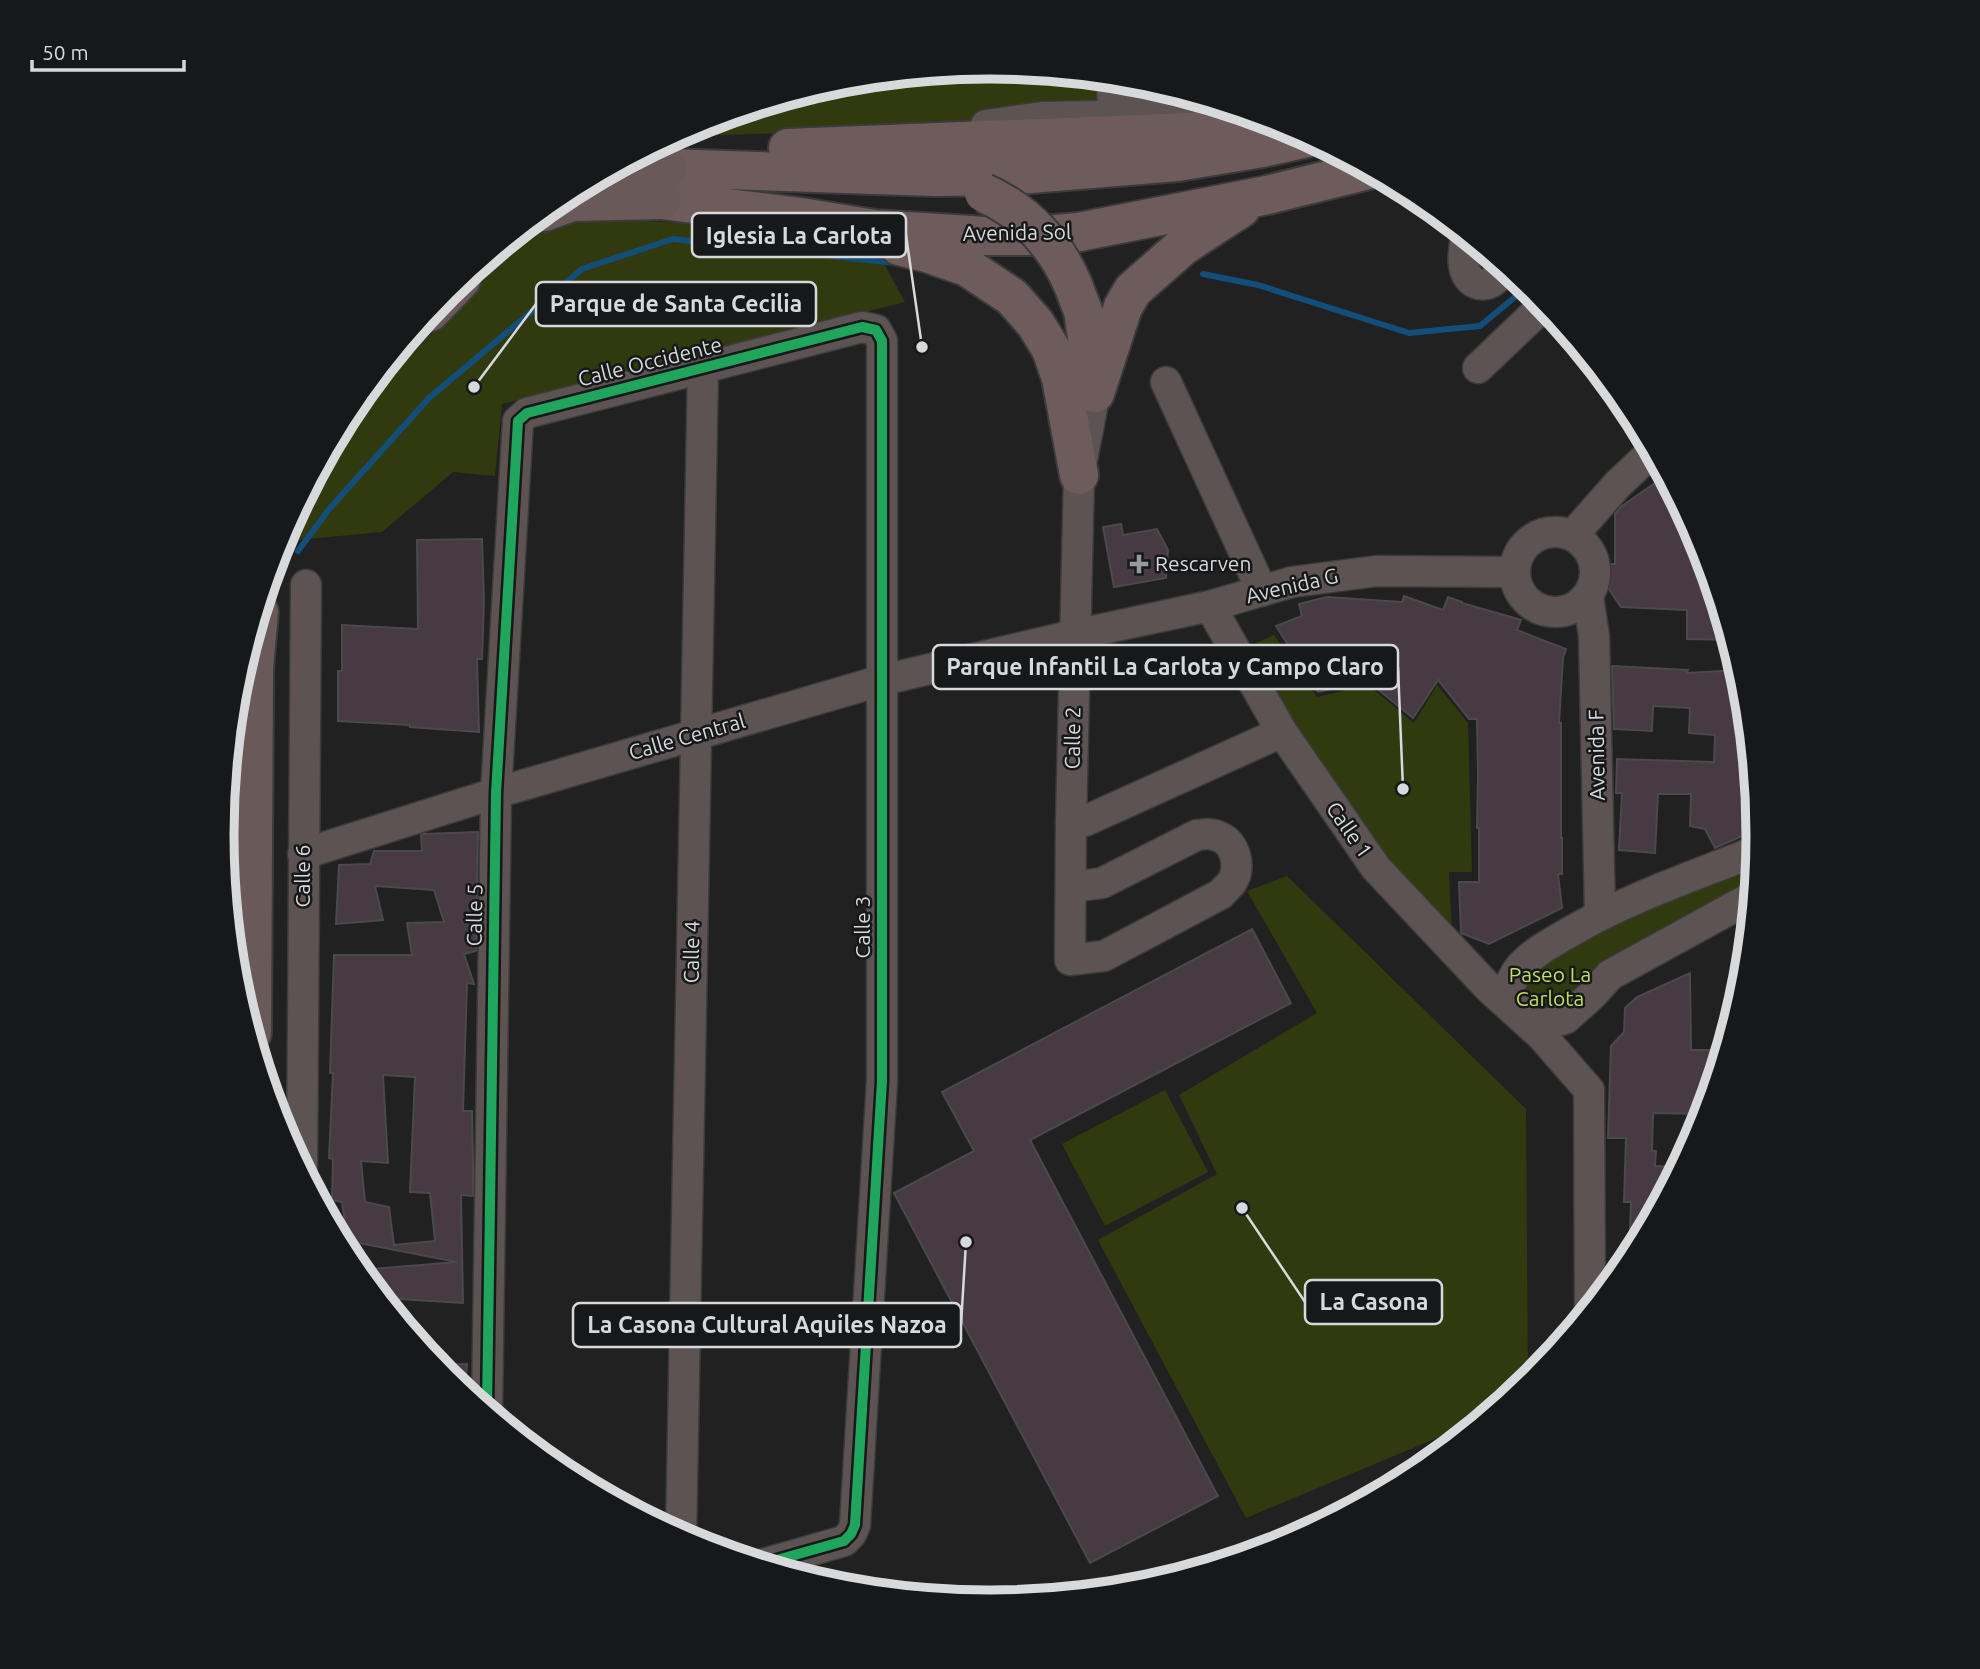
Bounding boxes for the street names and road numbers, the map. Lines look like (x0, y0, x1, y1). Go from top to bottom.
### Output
street label: Avenida Sol (962, 219, 1072, 245)
street label: Calle Occidente (575, 332, 724, 391)
street label: Avenida G (1243, 563, 1340, 607)
street label: Calle 2 (1059, 706, 1085, 770)
street label: Calle Central (626, 708, 748, 764)
street label: Avenida F (1583, 709, 1609, 801)
street label: Calle 1 (1322, 797, 1378, 862)
street label: Calle 6 (290, 845, 314, 907)
street label: Calle 5 (461, 883, 487, 947)
street label: Calle 3 (850, 896, 874, 958)
street label: Calle 4 (678, 920, 704, 984)

